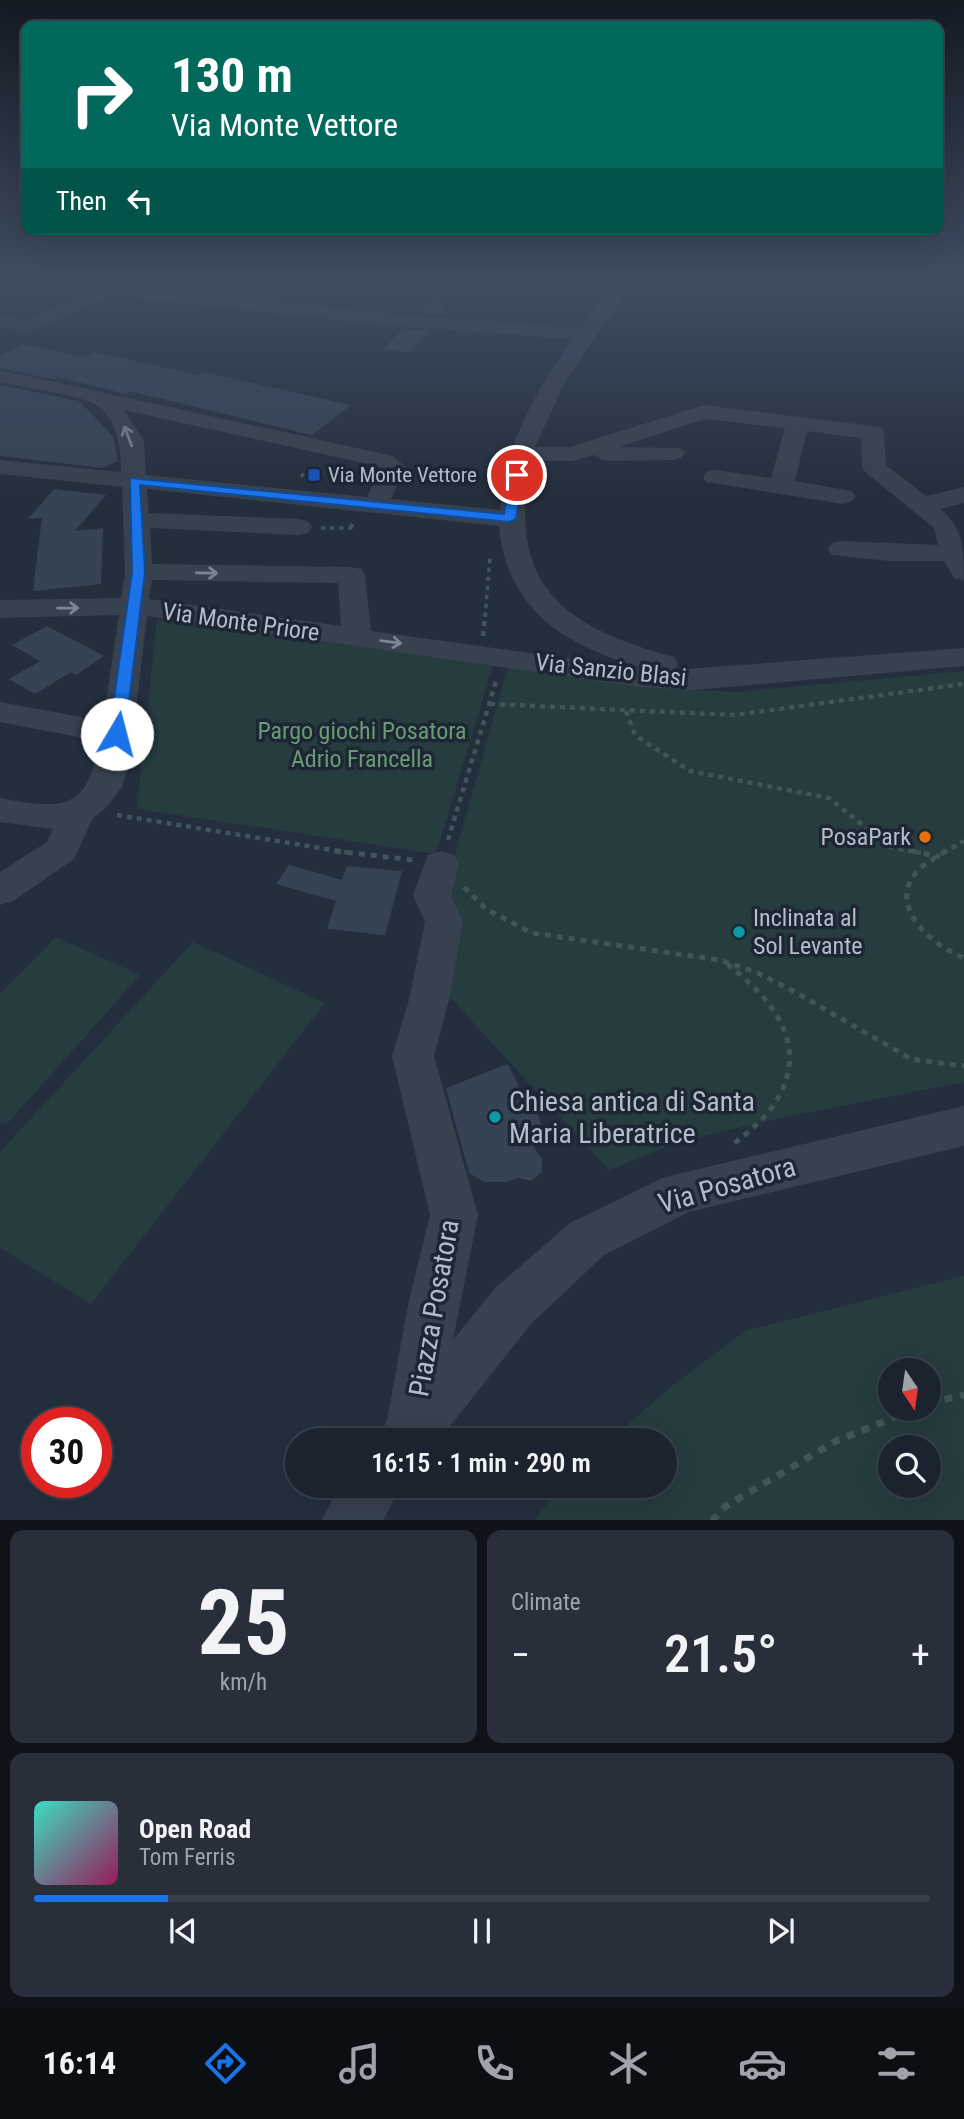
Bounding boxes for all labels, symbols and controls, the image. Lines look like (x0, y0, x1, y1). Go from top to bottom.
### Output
text: 130 m (171, 47, 293, 104)
icon: right (56, 49, 147, 140)
text: Via Monte Vettore (171, 106, 398, 144)
icon: left (121, 182, 159, 220)
text: Then (56, 186, 107, 216)
one-way arrow (121, 426, 133, 448)
pin (487, 445, 547, 505)
icon: arrive (498, 456, 536, 494)
place label: Via Monte Vettore (328, 463, 477, 487)
marker: Via Monte Vettore (306, 467, 322, 483)
one-way arrow (195, 567, 218, 580)
street label: Via Monte Priore (161, 597, 321, 647)
one-way arrow (56, 601, 79, 614)
one-way arrow (379, 636, 402, 649)
street label: Via Sanzio Blasi (534, 648, 688, 692)
position arrow (80, 697, 154, 771)
park label: Pargo giochi Posatora Adrio Francella (257, 717, 467, 773)
place label: PosaPark (821, 823, 911, 851)
marker: PosaPark (917, 829, 933, 845)
place label: Inclinata al Sol Levante (753, 904, 863, 960)
marker: Inclinata al Sol Levante (731, 924, 747, 940)
place label: Chiesa antica di Santa Maria Liberatrice (509, 1085, 755, 1150)
marker: Chiesa antica di Santa Maria Liberatrice (487, 1109, 503, 1125)
street label: Via Posatora (655, 1150, 799, 1220)
street label: Piazza Posatora (402, 1217, 466, 1399)
north arrow (878, 1358, 942, 1421)
map controls (878, 1358, 941, 1498)
speed limit sign: 30 (21, 1407, 112, 1498)
button: search (878, 1435, 941, 1498)
text: 16:15 · 1 min · 290 m (371, 1448, 591, 1478)
text: 25 (198, 1570, 289, 1676)
text: Climate (511, 1589, 581, 1616)
text: 21.5° (664, 1624, 777, 1685)
text: − (511, 1633, 530, 1677)
text: + (911, 1633, 930, 1677)
text: km/h (220, 1669, 267, 1696)
text: Open Road (139, 1814, 251, 1844)
text: Tom Ferris (139, 1844, 235, 1871)
icon: previous (164, 1912, 202, 1950)
icon: pause (463, 1912, 501, 1950)
icon: next (762, 1912, 800, 1950)
icon: directions (201, 2039, 250, 2088)
icon: music (335, 2039, 384, 2088)
icon: phone (470, 2039, 519, 2088)
icon: climate (604, 2039, 653, 2088)
icon: car (738, 2039, 787, 2088)
icon: filters (872, 2039, 921, 2088)
text: 16:14 (43, 2044, 116, 2082)

